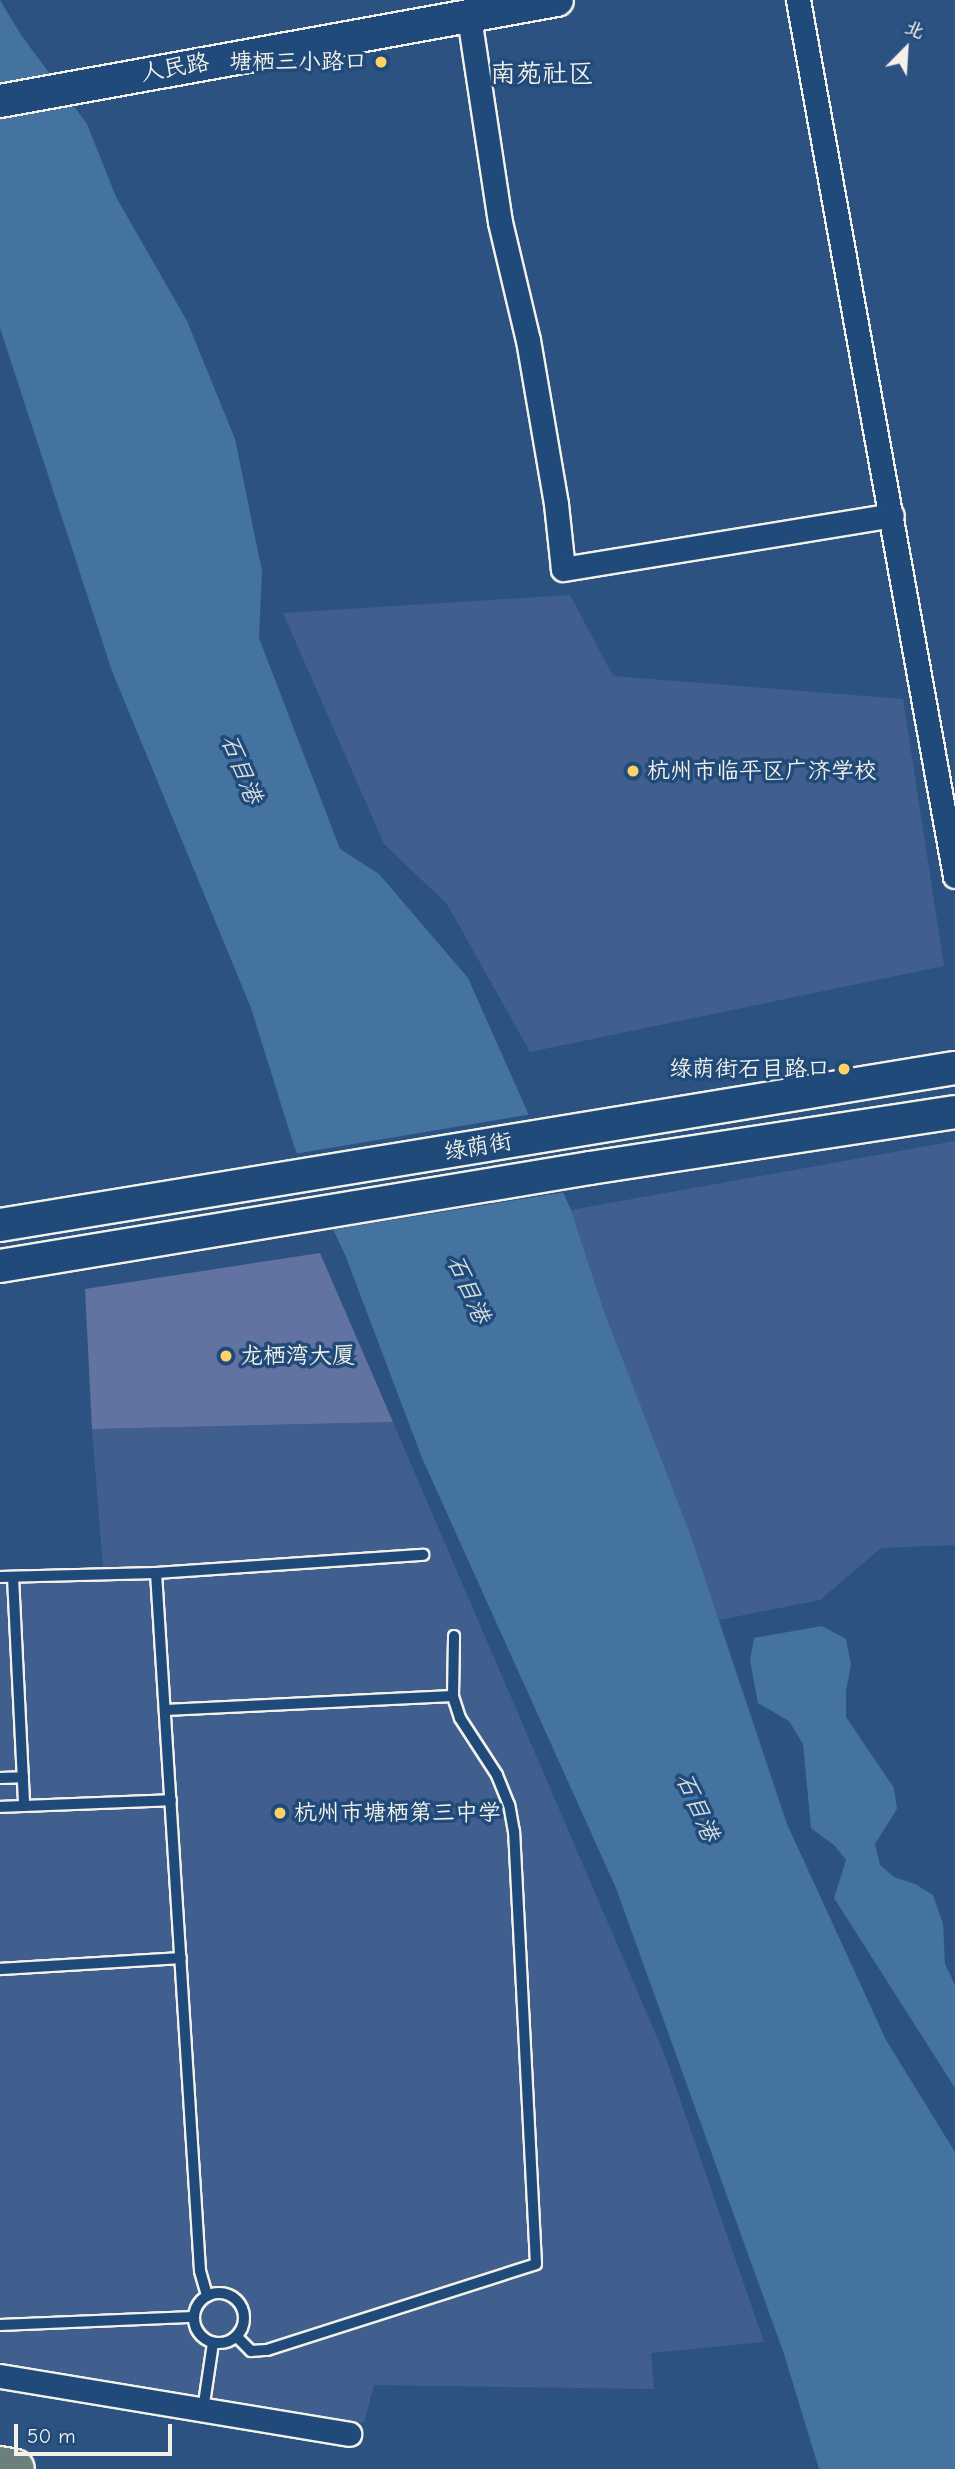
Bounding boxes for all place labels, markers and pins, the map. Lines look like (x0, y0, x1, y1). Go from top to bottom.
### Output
place label: 塘栖三小路口 (229, 48, 367, 76)
marker: 塘栖三小路口 (373, 54, 389, 70)
place label: 杭州市临平区广济学校 (647, 757, 877, 785)
marker: 杭州市临平区广济学校 (625, 763, 641, 779)
place label: 绿荫街石目路口 (669, 1055, 830, 1083)
marker: 绿荫街石目路口 (836, 1061, 852, 1077)
place label: 龙栖湾大厦 (240, 1342, 355, 1370)
marker: 龙栖湾大厦 (218, 1348, 234, 1364)
place label: 杭州市塘栖第三中学 (294, 1799, 501, 1827)
marker: 杭州市塘栖第三中学 (272, 1805, 288, 1821)

